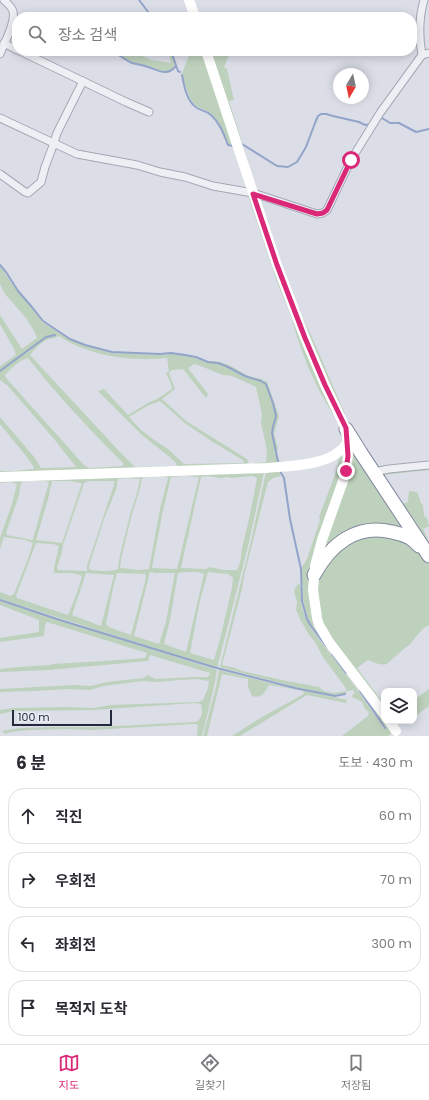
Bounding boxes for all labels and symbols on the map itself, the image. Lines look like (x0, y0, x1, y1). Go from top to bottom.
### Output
north arrow (333, 68, 369, 104)
route start (342, 151, 360, 169)
route end (337, 462, 355, 480)
scale bar (12, 708, 112, 727)

